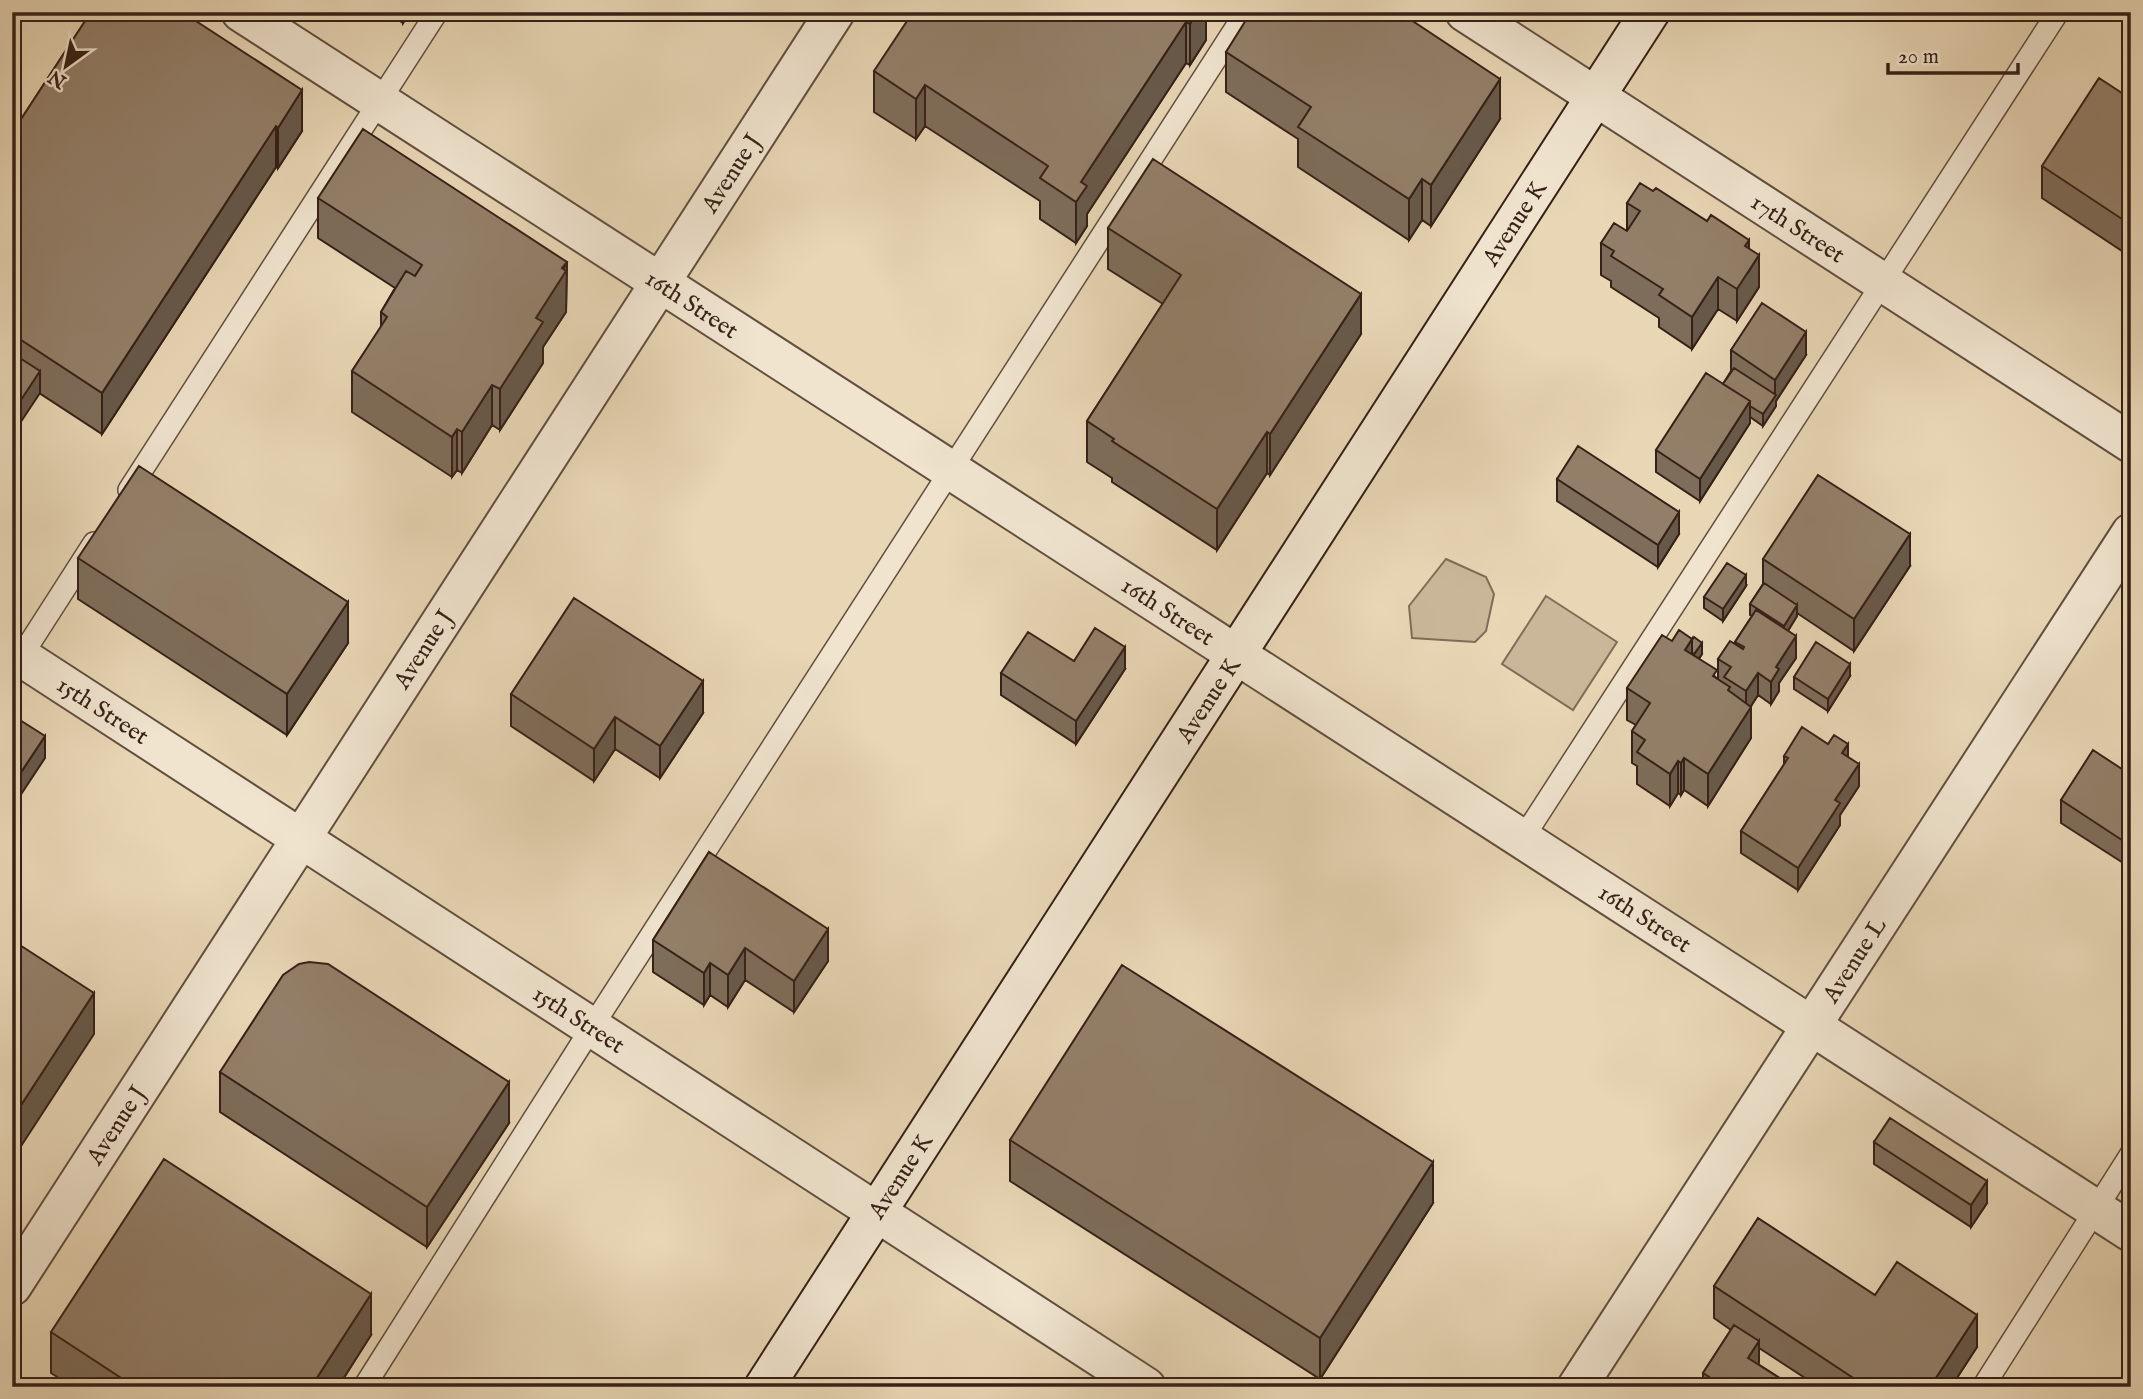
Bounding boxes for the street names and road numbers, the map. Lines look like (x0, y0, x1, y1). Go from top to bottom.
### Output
street label: Avenue J (695, 128, 769, 220)
street label: Avenue K (1476, 175, 1555, 273)
street label: 17th Street (1744, 187, 1850, 271)
street label: 16th Street (639, 264, 744, 347)
street label: 16th Street (1115, 571, 1220, 654)
street label: Avenue J (387, 604, 461, 696)
street label: Avenue K (1170, 652, 1249, 750)
street label: 15th Street (50, 670, 154, 752)
street label: 16th Street (1592, 878, 1697, 961)
street label: Avenue L (1816, 911, 1895, 1010)
street label: 15th Street (526, 979, 630, 1061)
street label: Avenue J (80, 1080, 154, 1172)
street label: Avenue K (862, 1128, 941, 1226)

